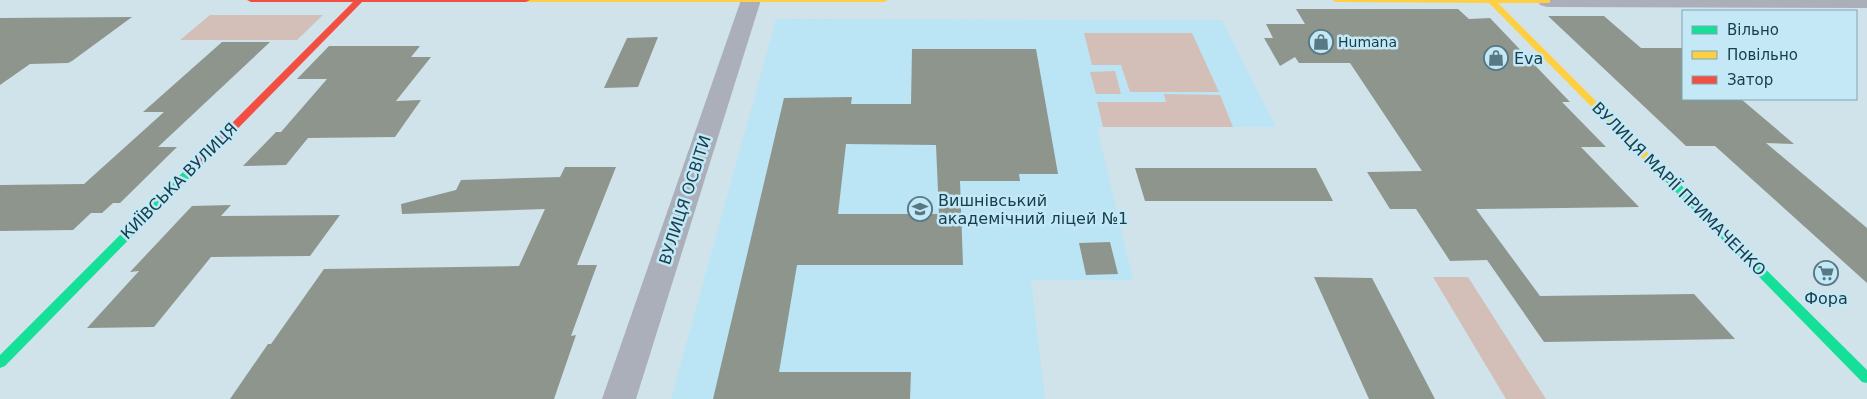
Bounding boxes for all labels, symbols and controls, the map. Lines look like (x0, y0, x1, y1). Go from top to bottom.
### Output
legend (1682, 10, 1857, 100)
text: Вільно (1727, 21, 1779, 39)
shop icon: Humana (1308, 29, 1334, 55)
place label: Humana (1338, 34, 1397, 50)
shop icon: Eva (1483, 45, 1509, 71)
text: Повільно (1727, 46, 1798, 64)
place label: Eva (1514, 49, 1543, 68)
text: Затор (1727, 71, 1773, 89)
street label: ВУЛИЦЯ МАРІЇ ПРИМАЧЕНКО (1588, 98, 1770, 280)
street label: КИЇВСЬКА ВУЛИЦЯ (117, 119, 241, 243)
street label: ВУЛИЦЯ ОСВІТИ (655, 133, 715, 267)
place label: Вишнівський академічний ліцей №1 (938, 191, 1128, 228)
school or university icon: Вишнівський академічний ліцей №1 (907, 196, 933, 222)
supermarket icon: Фора (1813, 260, 1839, 286)
place label: Фора (1804, 289, 1848, 308)

